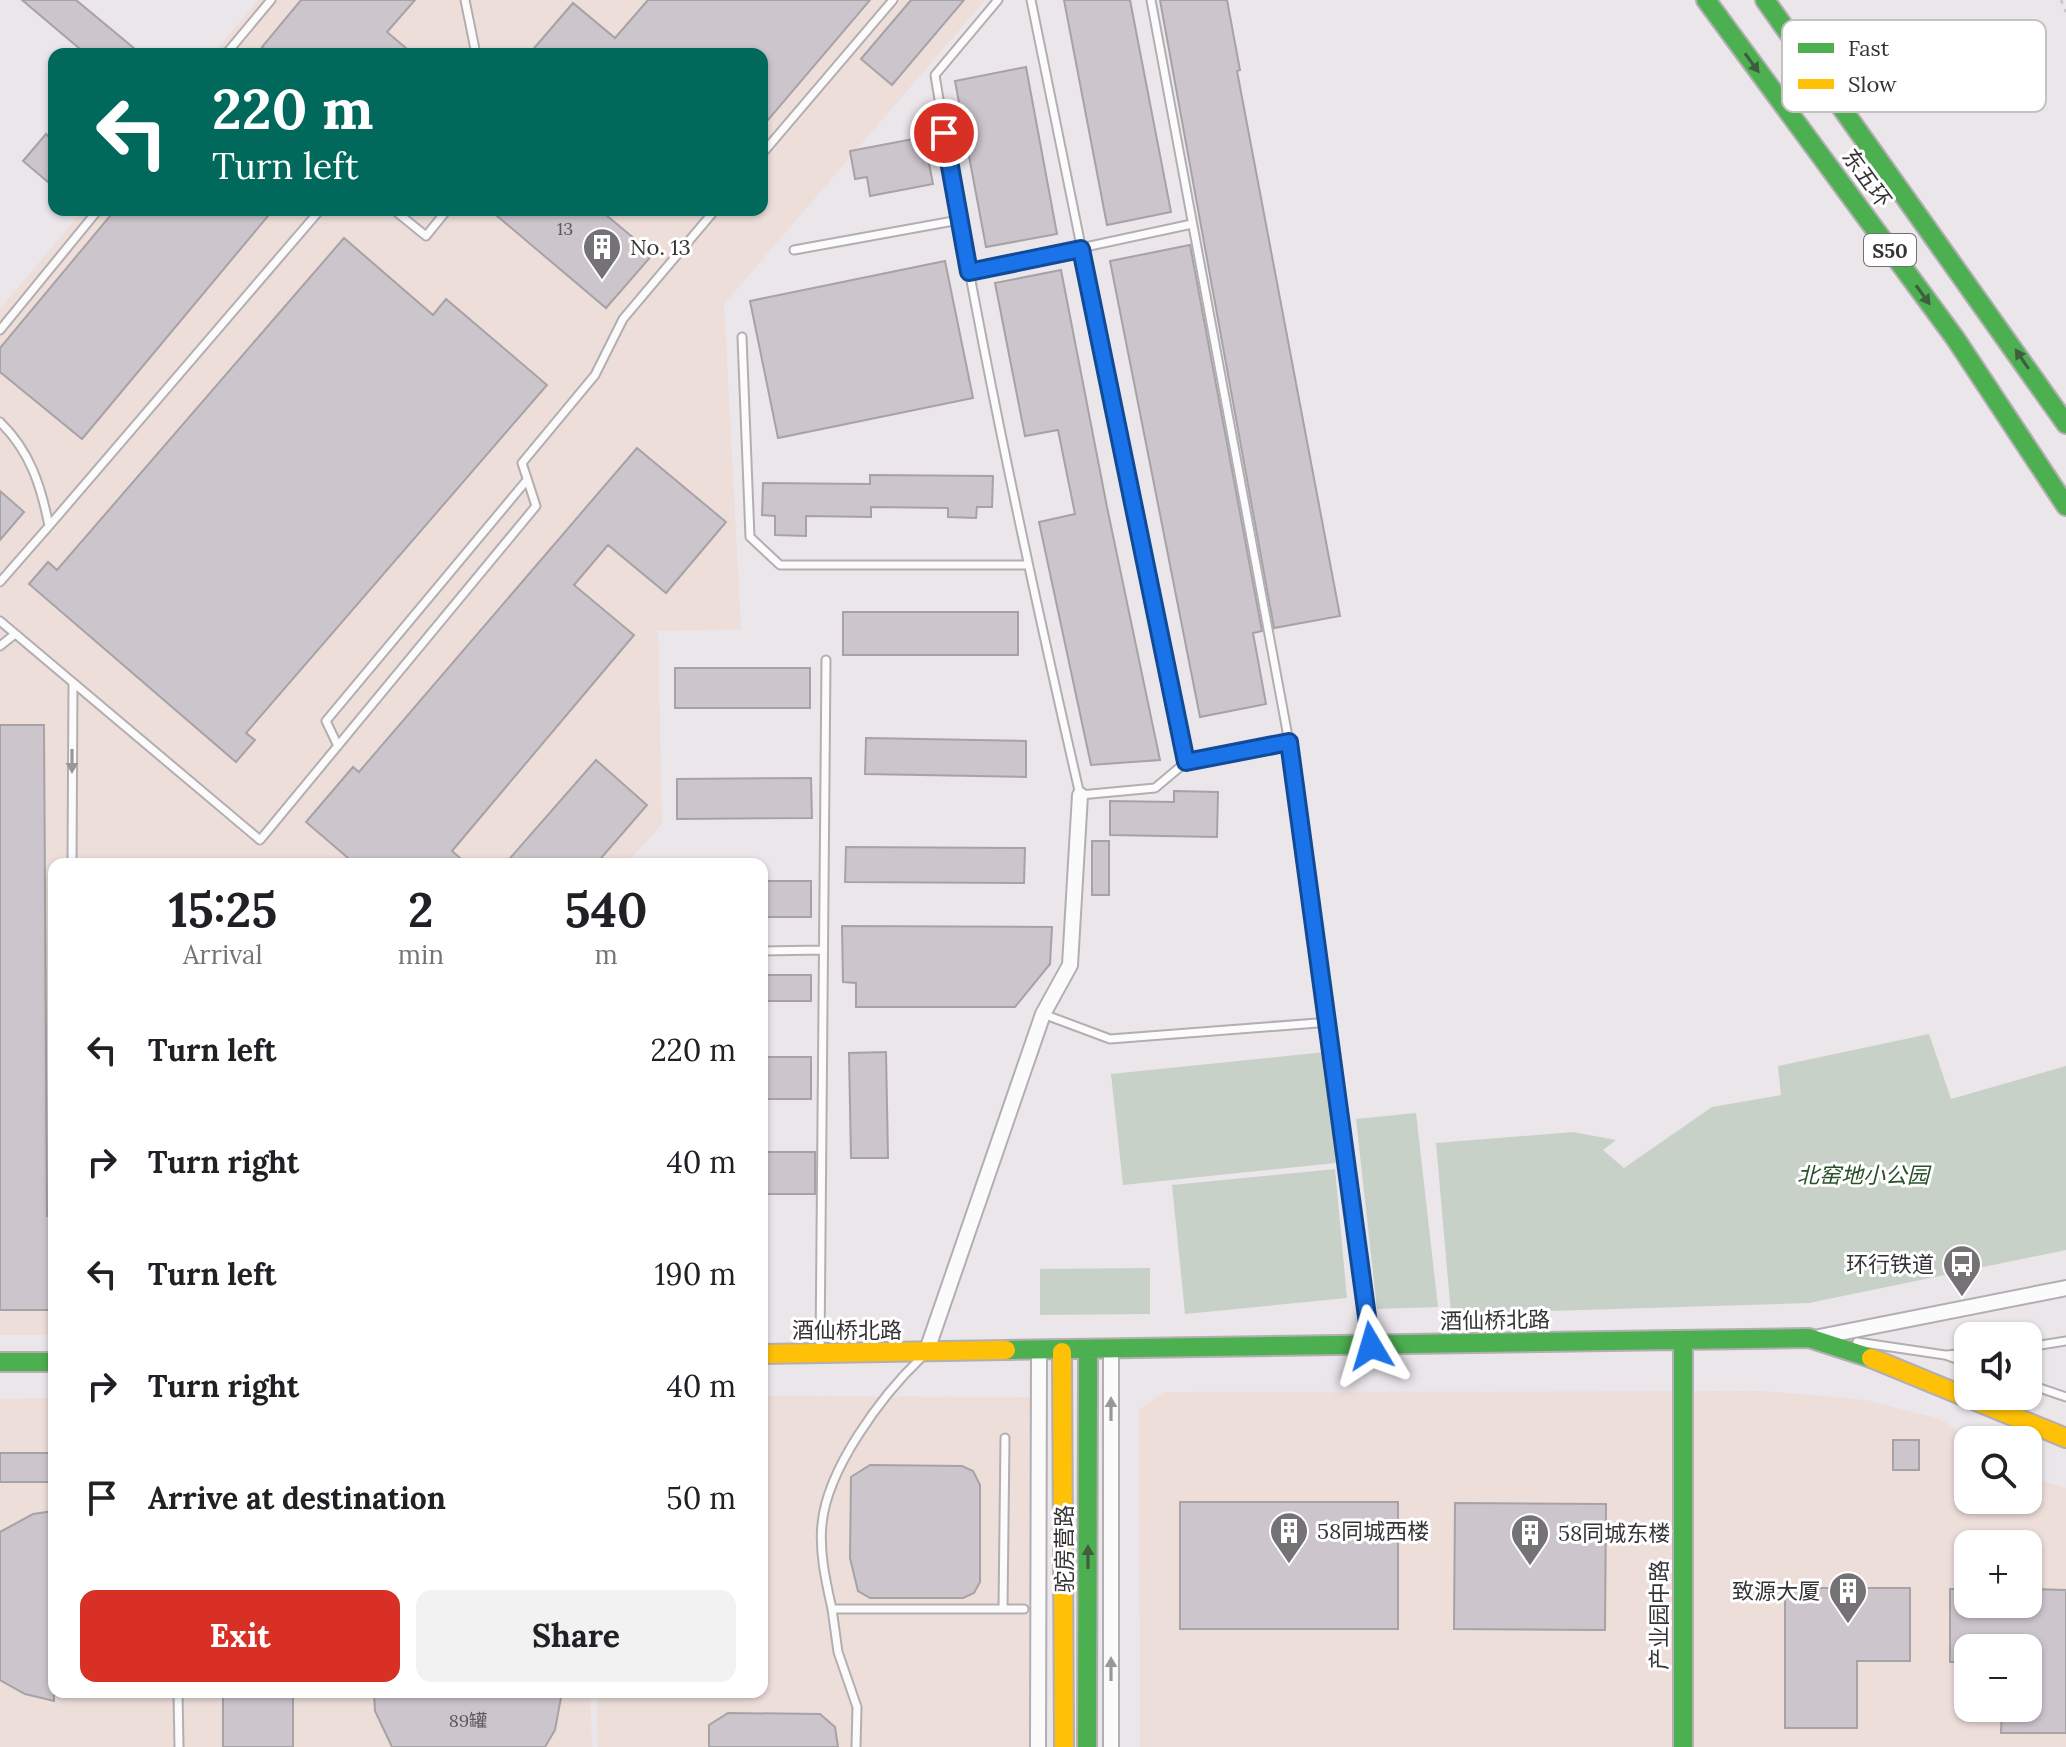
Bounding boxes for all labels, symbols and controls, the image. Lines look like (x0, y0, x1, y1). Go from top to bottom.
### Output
legend (1782, 20, 2046, 112)
text: Fast (1848, 34, 1890, 62)
one-way arrow (1744, 53, 1760, 73)
text: Slow (1848, 70, 1897, 98)
text: 220 m (212, 73, 374, 144)
icon: left (80, 80, 184, 184)
pin (910, 99, 978, 167)
icon: arrive (922, 111, 966, 155)
text: Turn left (212, 143, 359, 189)
street label: 东五环 (1836, 143, 1898, 213)
house number: 13 (557, 217, 573, 240)
building icon: No. 13 (581, 226, 623, 281)
place label: No. 13 (630, 233, 691, 261)
road number: S50 (1864, 234, 1916, 266)
one-way arrow (1915, 284, 1930, 305)
one-way arrow (2015, 349, 2030, 370)
one-way arrow (66, 749, 79, 774)
text: 15:25 (168, 879, 277, 940)
text: 2 (408, 879, 434, 940)
text: 540 (564, 879, 648, 940)
text: Arrival (183, 938, 263, 971)
text: min (398, 938, 444, 971)
text: m (594, 938, 618, 971)
icon: left (80, 1028, 124, 1072)
text: Turn left (148, 1031, 276, 1069)
text: 220 m (650, 1031, 736, 1069)
icon: right (80, 1140, 124, 1184)
text: Turn right (148, 1143, 299, 1181)
text: 40 m (666, 1143, 736, 1181)
park label: 北窑地小公园 (1797, 1161, 1932, 1189)
bus stop icon: 环行铁道 (1941, 1243, 1983, 1298)
place label: 环行铁道 (1846, 1250, 1934, 1278)
icon: left (80, 1252, 124, 1296)
text: Turn left (148, 1255, 276, 1293)
text: 190 m (654, 1255, 736, 1293)
position arrow (1329, 1304, 1413, 1388)
street label: 酒仙桥北路 (1440, 1305, 1550, 1335)
street label: 酒仙桥北路 (792, 1316, 902, 1344)
map controls (1954, 1322, 2042, 1722)
button: sound (1954, 1322, 2042, 1410)
icon: right (80, 1364, 124, 1408)
text: Turn right (148, 1367, 299, 1405)
text: 40 m (666, 1367, 736, 1405)
one-way arrow (1105, 1396, 1117, 1421)
button: search (1954, 1426, 2042, 1514)
icon: arrive (80, 1476, 124, 1520)
text: Arrive at destination (148, 1479, 446, 1517)
text: 50 m (666, 1479, 736, 1517)
street label: 驼房营路 (1050, 1505, 1078, 1593)
building icon: 58同城西楼 (1268, 1510, 1310, 1565)
building icon: 58同城东楼 (1509, 1512, 1551, 1567)
place label: 58同城西楼 (1317, 1517, 1429, 1545)
place label: 58同城东楼 (1558, 1519, 1670, 1547)
button: + (1954, 1530, 2042, 1618)
one-way arrow (1082, 1544, 1094, 1569)
street label: 产业园中路 (1645, 1560, 1673, 1670)
building icon: 致源大厦 (1827, 1570, 1869, 1625)
place label: 致源大厦 (1732, 1577, 1820, 1605)
button: Exit (80, 1590, 400, 1682)
button: Share (416, 1590, 736, 1682)
button: − (1954, 1634, 2042, 1722)
one-way arrow (1105, 1656, 1117, 1681)
house number: 89罐 (449, 1709, 487, 1732)

